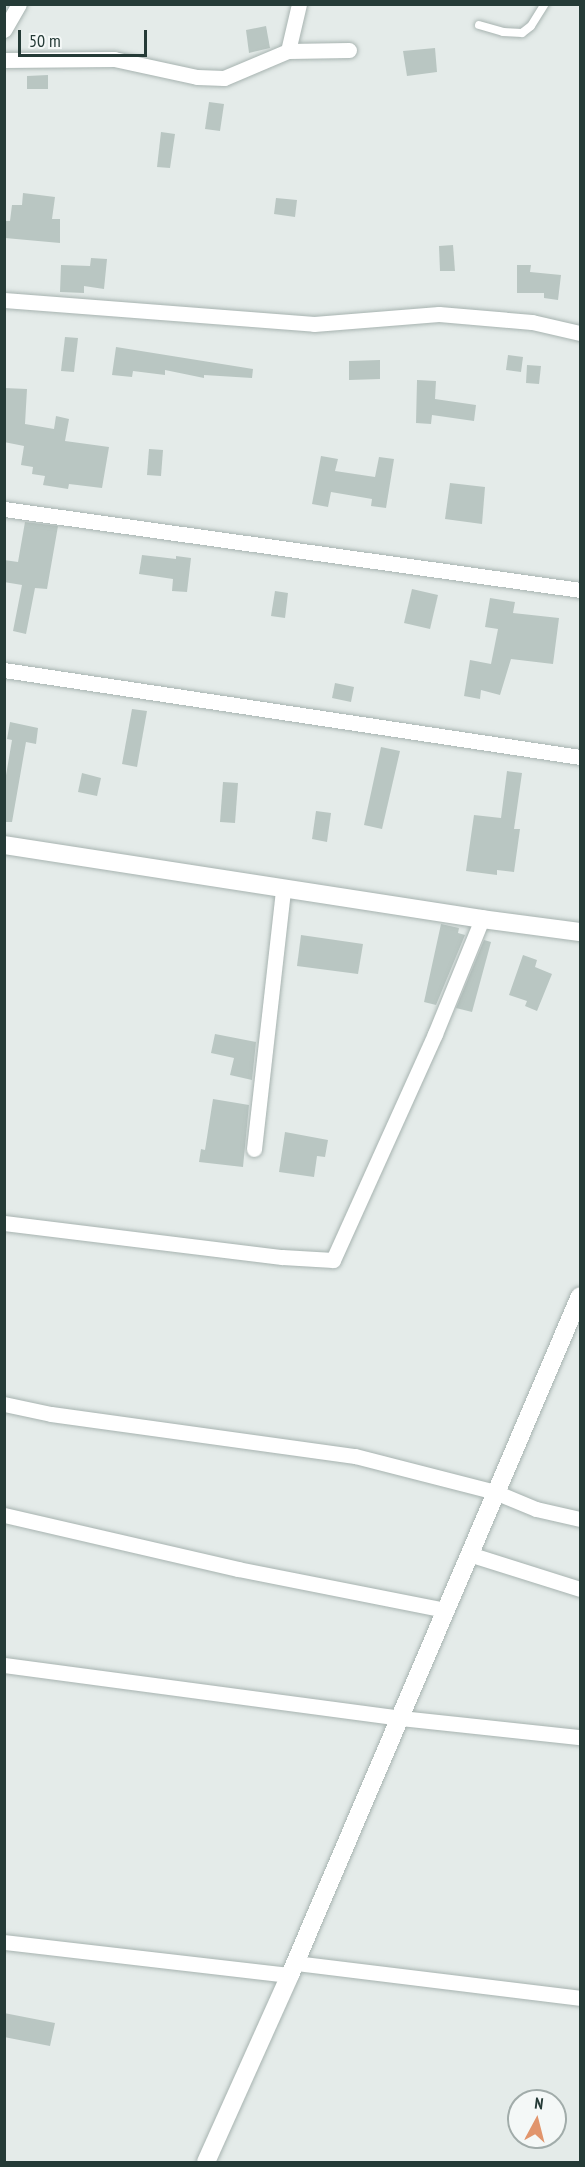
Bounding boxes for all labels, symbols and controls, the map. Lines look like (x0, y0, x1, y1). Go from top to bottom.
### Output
scale bar (21, 18, 150, 56)
text: 50 m (29, 29, 61, 52)
north arrow (507, 2089, 567, 2149)
text: N (533, 2093, 544, 2114)

